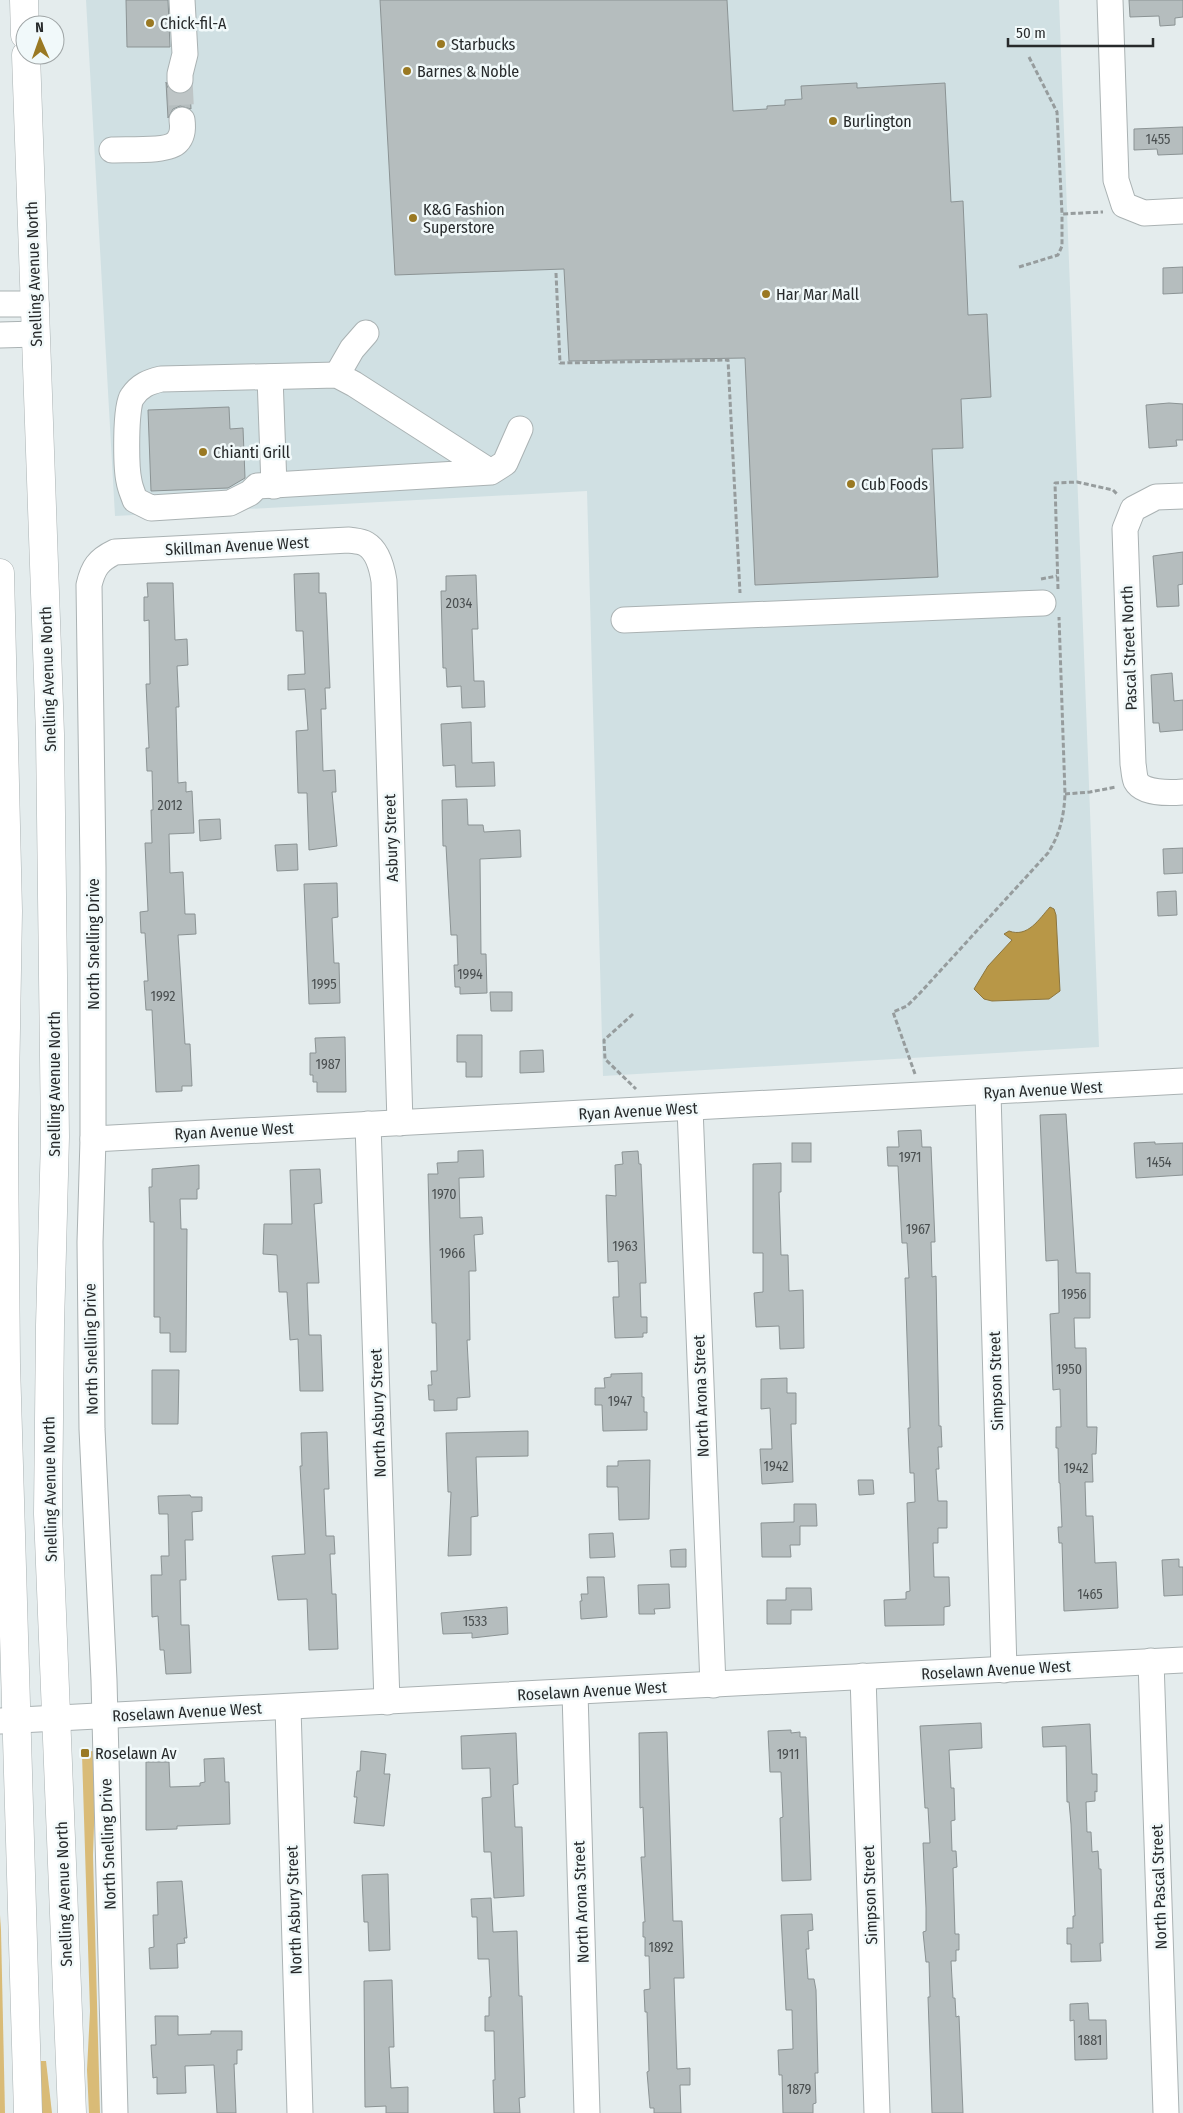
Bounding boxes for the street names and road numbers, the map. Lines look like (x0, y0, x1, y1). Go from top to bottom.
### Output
street label: Snelling Avenue North (22, 201, 46, 347)
street label: Skillman Avenue West (165, 533, 310, 559)
street label: Pascal Street North (1117, 585, 1141, 711)
street label: Snelling Avenue North (36, 606, 60, 752)
street label: Asbury Street (380, 793, 402, 882)
street label: North Snelling Drive (84, 878, 103, 1010)
street label: Snelling Avenue North (45, 1011, 64, 1157)
street label: Ryan Avenue West (983, 1077, 1104, 1103)
street label: Ryan Avenue West (578, 1098, 699, 1124)
street label: Ryan Avenue West (174, 1118, 295, 1144)
street label: North Snelling Drive (80, 1283, 102, 1415)
street label: Simpson Street (985, 1330, 1007, 1431)
street label: North Arona Street (689, 1334, 713, 1458)
street label: North Asbury Street (366, 1347, 390, 1478)
street label: Snelling Avenue North (39, 1416, 61, 1562)
street label: Roselawn Avenue West (921, 1657, 1072, 1683)
street label: Roselawn Avenue West (517, 1678, 668, 1704)
street label: Roselawn Avenue West (112, 1699, 263, 1725)
street label: North Snelling Drive (96, 1778, 120, 1910)
street label: Snelling Avenue North (52, 1821, 76, 1967)
street label: North Pascal Street (1147, 1823, 1171, 1950)
street label: North Arona Street (569, 1840, 593, 1964)
street label: North Asbury Street (282, 1844, 306, 1975)
street label: Simpson Street (859, 1844, 881, 1945)

